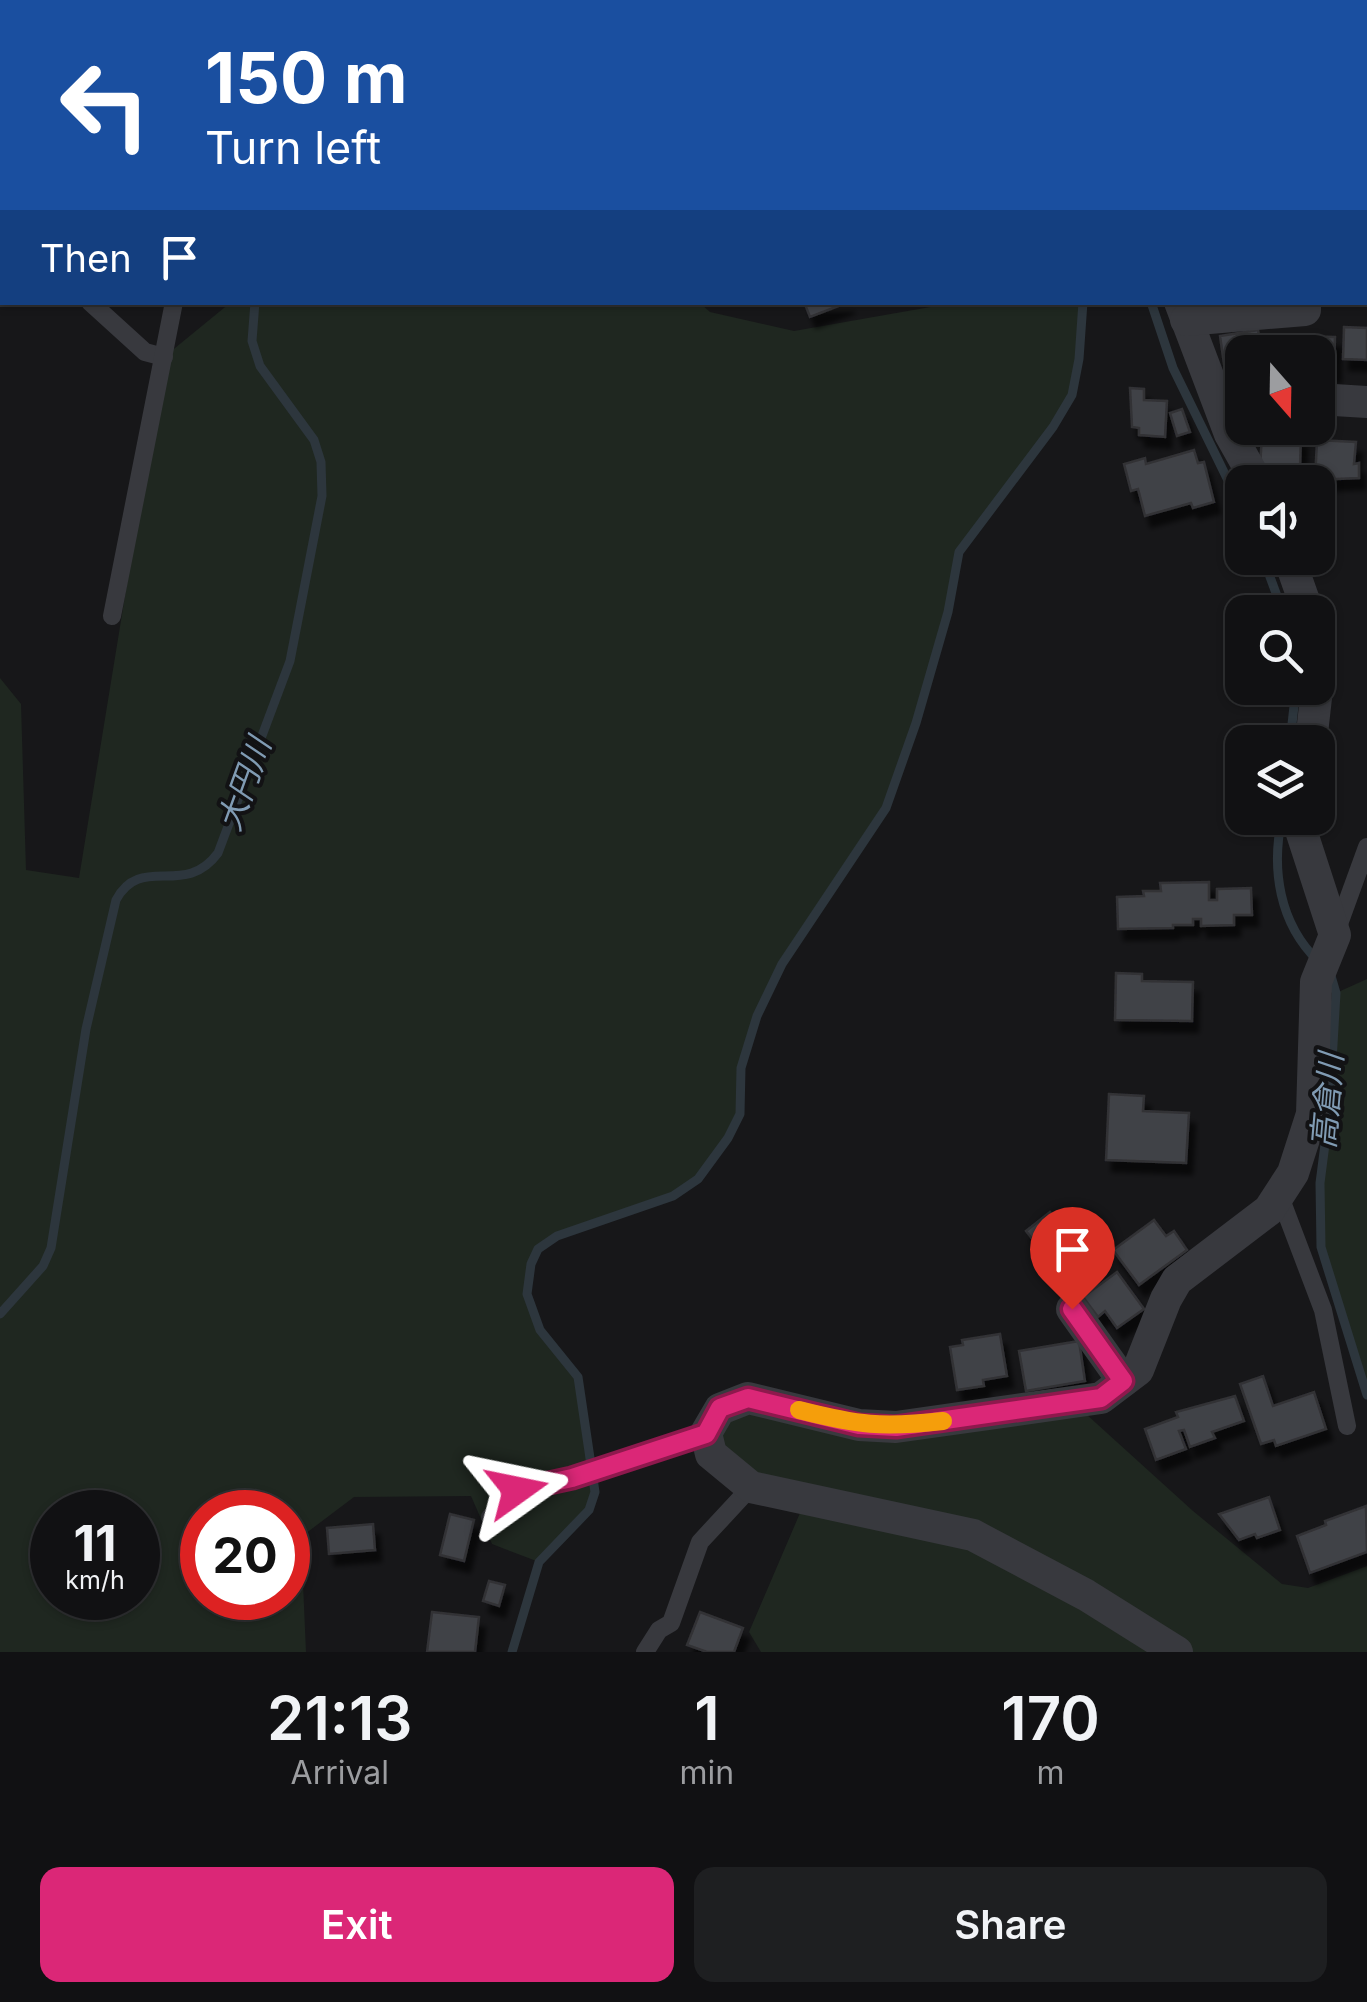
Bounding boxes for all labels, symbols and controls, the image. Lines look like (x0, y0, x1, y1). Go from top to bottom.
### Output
text: 150 m (205, 35, 408, 120)
icon: left (40, 40, 170, 170)
text: Turn left (205, 120, 381, 175)
icon: arrive (152, 230, 207, 285)
text: Then (40, 235, 132, 281)
north arrow (1225, 335, 1335, 445)
map controls (1225, 335, 1335, 835)
button: sound (1225, 465, 1335, 575)
button: search (1225, 595, 1335, 705)
button: layers (1225, 725, 1335, 835)
water label: 大円川 (209, 729, 280, 836)
water label: 高倉川 (1303, 1049, 1351, 1151)
pin (1030, 1207, 1115, 1310)
icon: arrive (1045, 1222, 1100, 1277)
position arrow (465, 1438, 569, 1542)
speed limit sign: 20 (180, 1490, 310, 1620)
text: 11 (73, 1513, 117, 1573)
text: km/h (65, 1565, 125, 1595)
text: 21:13 (267, 1682, 413, 1754)
text: 1 (694, 1682, 720, 1754)
text: 170 (1001, 1682, 1100, 1754)
text: Arrival (291, 1753, 389, 1792)
text: min (680, 1753, 734, 1792)
text: m (1037, 1753, 1065, 1792)
button: Exit (40, 1867, 674, 1982)
button: Share (694, 1867, 1327, 1982)

